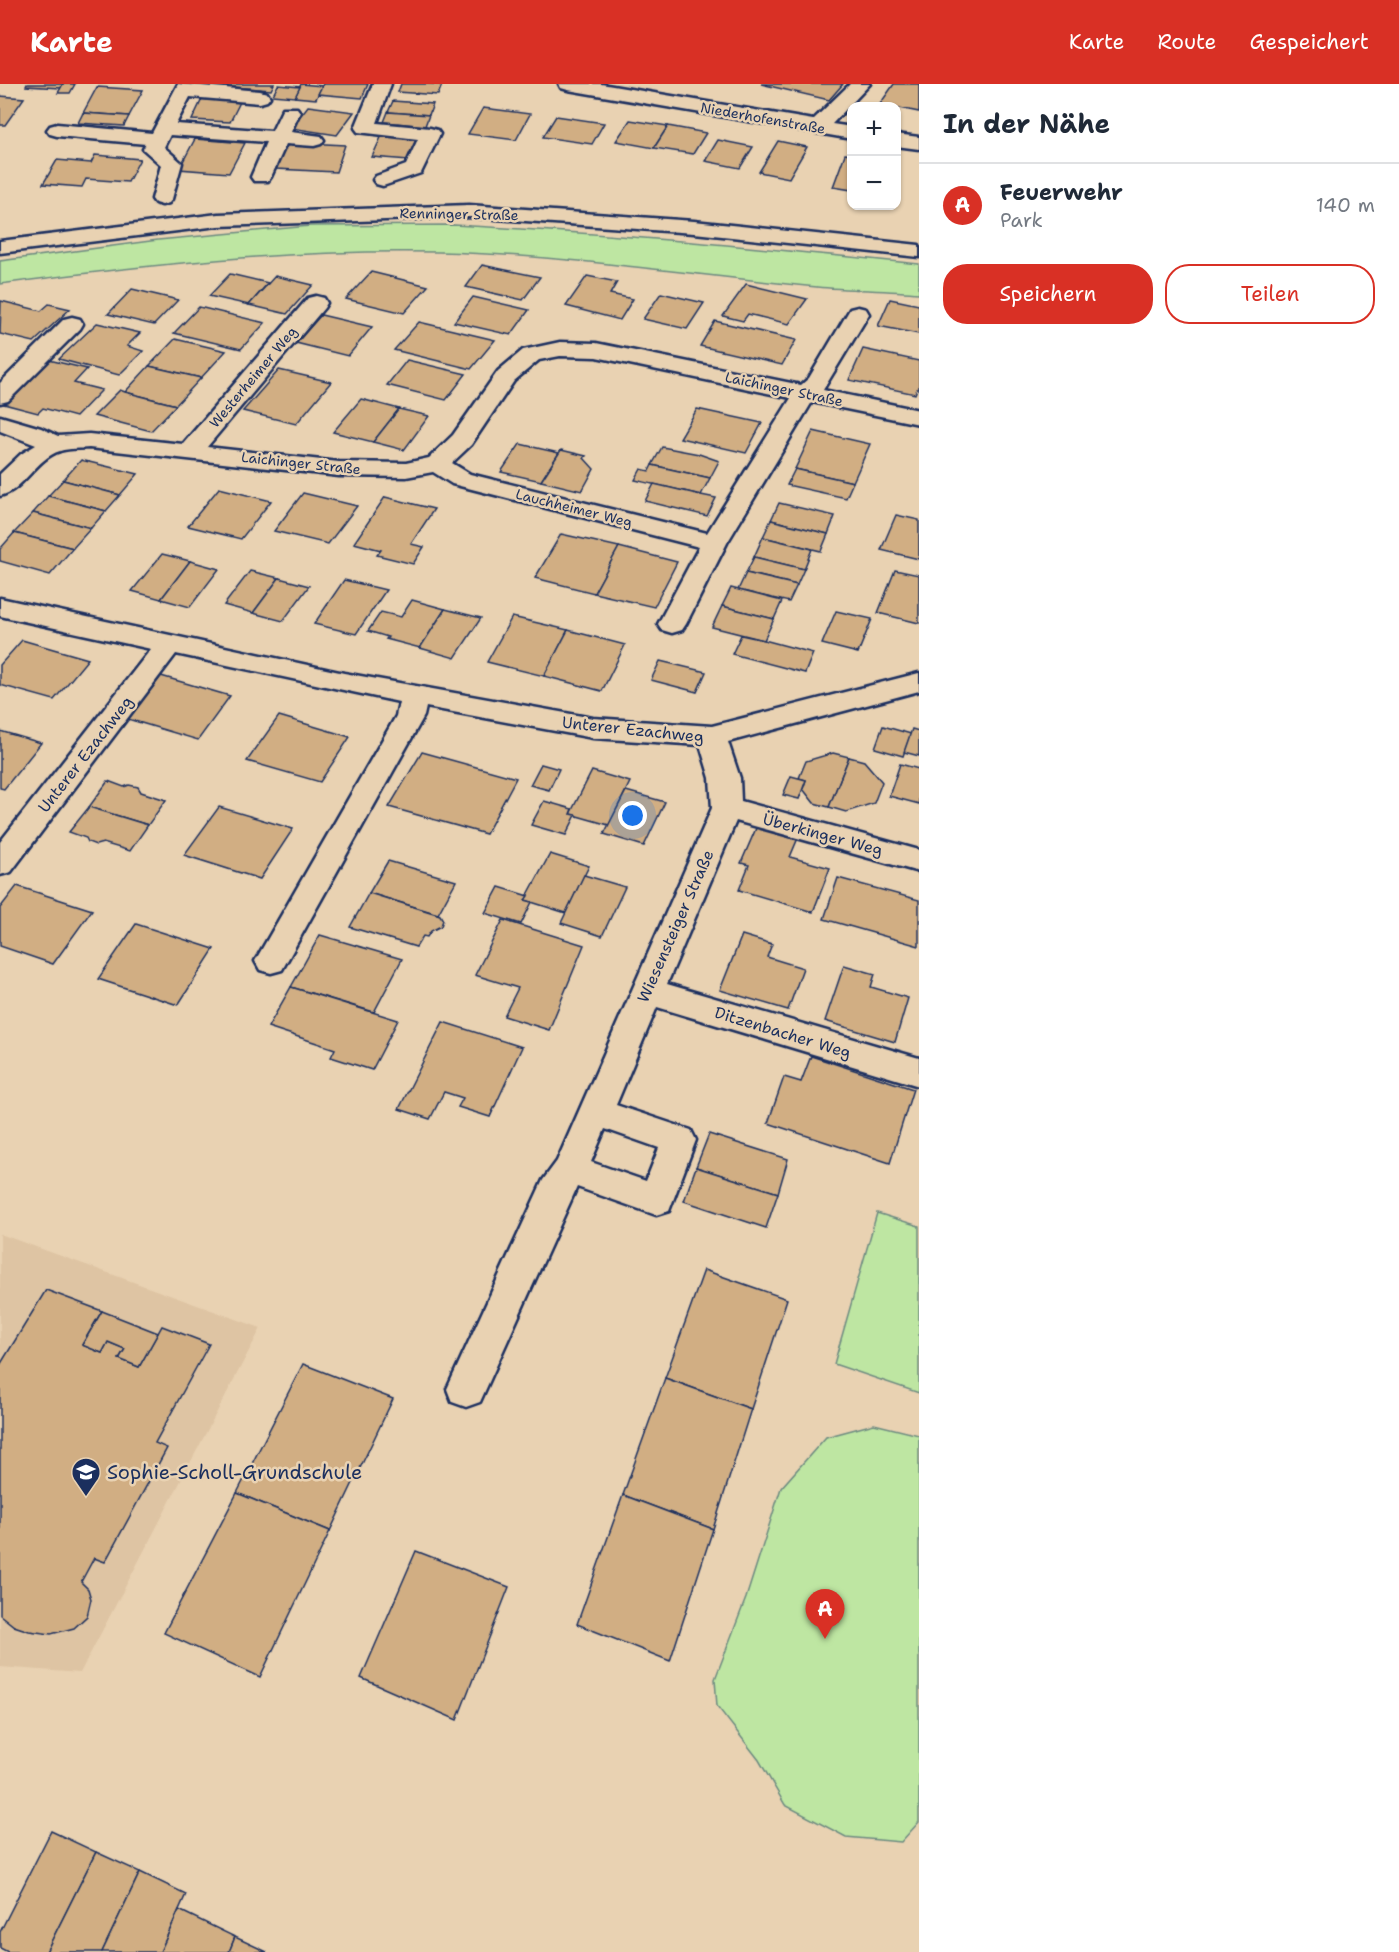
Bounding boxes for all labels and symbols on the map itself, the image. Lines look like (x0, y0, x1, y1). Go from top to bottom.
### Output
street label: Niederhofenstraße (699, 98, 827, 138)
street label: Renninger Straße (399, 204, 519, 224)
street label: Westerheimer Weg (205, 323, 301, 431)
street label: Laichinger Straße (723, 368, 845, 410)
street label: Laichinger Straße (240, 448, 362, 478)
street label: Lauchheimer Weg (514, 485, 634, 531)
street label: Unterer Ezachweg (33, 692, 138, 817)
street label: Unterer Ezachweg (561, 712, 705, 747)
your location (618, 801, 647, 830)
street label: Überkinger Weg (761, 808, 885, 861)
street label: Wiesensteiger Straße (632, 847, 719, 1006)
street label: Ditzenbacher Weg (712, 1002, 854, 1063)
school or university icon: Sophie-Scholl-Grundschule (70, 1456, 102, 1498)
place label: Sophie-Scholl-Grundschule (107, 1459, 362, 1485)
pin: A (806, 1590, 844, 1639)

